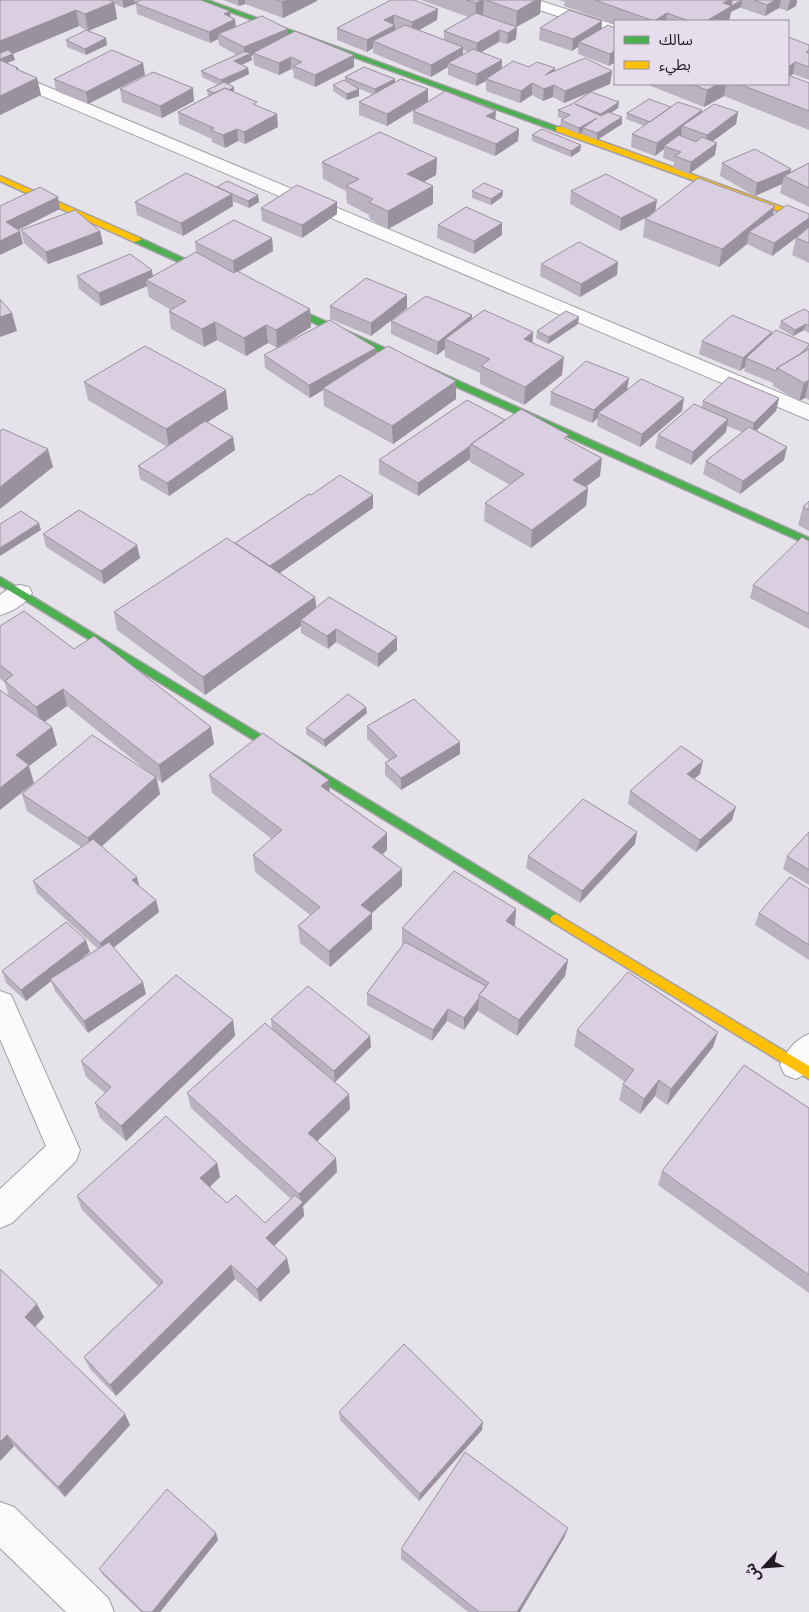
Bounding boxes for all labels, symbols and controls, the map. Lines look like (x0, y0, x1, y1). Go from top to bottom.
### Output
legend (614, 20, 789, 85)
text: سالك (659, 31, 693, 48)
text: بطيء (659, 56, 691, 76)
north arrow (739, 1542, 789, 1592)
text: ش (741, 1561, 764, 1585)

